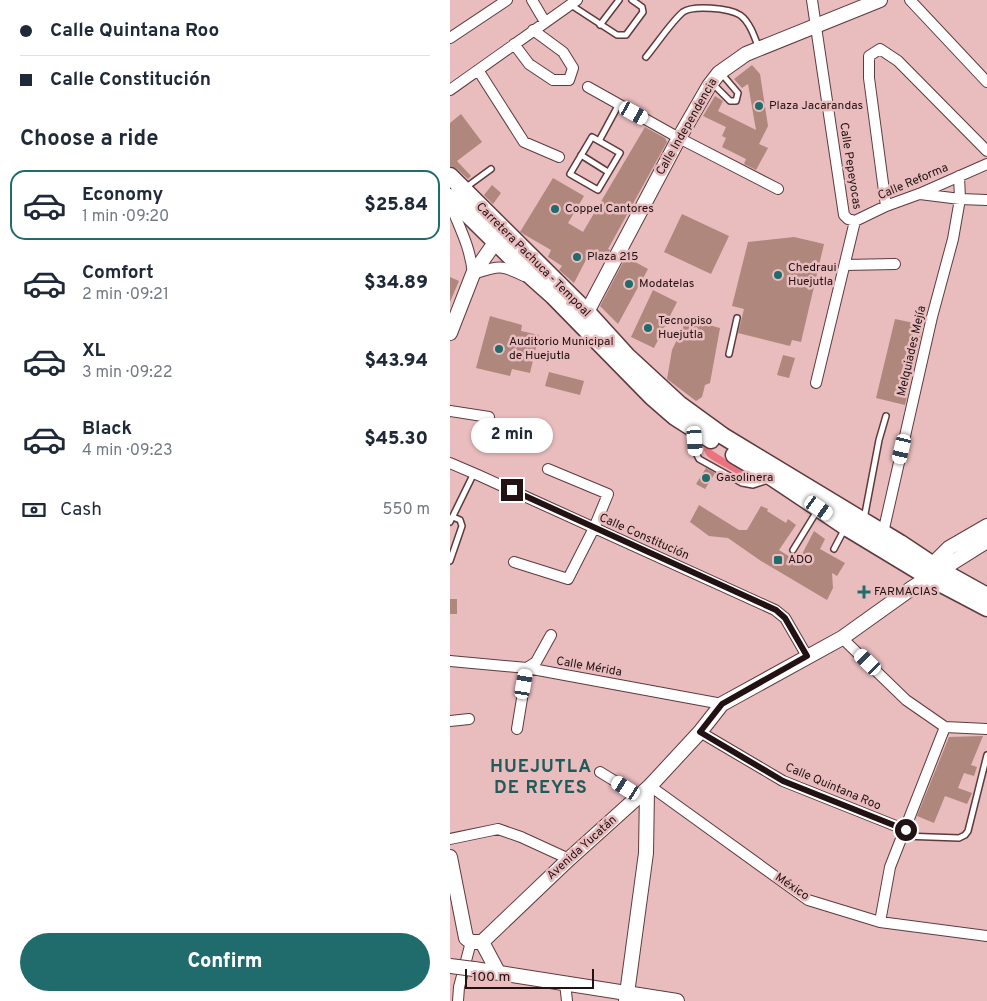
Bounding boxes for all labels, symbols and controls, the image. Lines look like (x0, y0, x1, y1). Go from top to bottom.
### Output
text: Calle Quintana Roo (50, 19, 219, 43)
text: Calle Constitución (50, 68, 211, 92)
street label: Calle Independencia (653, 76, 721, 178)
place label: Plaza Jacarandas (769, 98, 863, 114)
car (617, 99, 650, 127)
marker: Plaza Jacarandas (753, 100, 765, 112)
street label: Calle Pepeyocas (835, 121, 865, 211)
text: Choose a ride (20, 126, 158, 153)
street label: Calle Reforma (875, 160, 951, 204)
icon: car (22, 183, 67, 228)
text: Economy (82, 183, 163, 207)
text: $25.84 (364, 193, 428, 217)
street label: Carretera Pachuca - Tempoal (472, 199, 594, 321)
place label: Coppel Cantores (565, 201, 654, 217)
marker: Coppel Cantores (549, 203, 561, 215)
text: 1 min · 09:20 (82, 207, 169, 227)
place label: Plaza 215 (587, 249, 638, 265)
marker: Plaza 215 (571, 251, 583, 263)
place label: Chedraui Huejutla (788, 260, 837, 290)
icon: car (22, 261, 67, 306)
text: Comfort (82, 261, 154, 285)
marker: Chedraui Huejutla (772, 269, 784, 281)
text: $34.89 (364, 271, 428, 295)
place label: Modatelas (639, 276, 694, 292)
marker: Modatelas (623, 278, 635, 290)
text: 2 min · 09:21 (82, 285, 169, 305)
street label: Melquiades Mejía (894, 304, 930, 398)
place label: Tecnopiso Huejutla (658, 313, 713, 343)
marker: Tecnopiso Huejutla (642, 322, 654, 334)
place label: Auditorio Municipal de Huejutla (509, 334, 614, 364)
icon: car (22, 339, 67, 384)
text: XL (82, 339, 105, 363)
marker: Auditorio Municipal de Huejutla (493, 343, 505, 355)
text: $43.94 (364, 349, 428, 373)
text: 3 min · 09:22 (82, 363, 173, 383)
icon: car (22, 417, 67, 462)
text: Black (82, 417, 132, 441)
callout: 2 min (471, 418, 553, 452)
text: 2 min (491, 425, 533, 445)
car (686, 426, 703, 456)
text: $45.30 (364, 427, 428, 451)
car (891, 433, 912, 465)
text: 4 min · 09:23 (82, 441, 173, 461)
place label: Gasolinera (716, 470, 773, 486)
marker: Gasolinera (700, 472, 712, 484)
route end (501, 479, 523, 501)
car (802, 493, 835, 523)
icon: cash (20, 496, 48, 524)
text: Cash (60, 498, 102, 522)
text: 550 m (383, 500, 430, 520)
street label: Calle Constitución (596, 510, 692, 564)
place label: ADO (788, 552, 813, 568)
marker: ADO (772, 554, 784, 566)
place label: FARMACIAS (874, 584, 938, 600)
marker: FARMACIAS (858, 586, 870, 598)
car (852, 646, 884, 678)
street label: Calle Mérida (555, 653, 623, 681)
car (514, 668, 533, 700)
district label: HUEJUTLA DE REYES (490, 756, 592, 800)
street label: Calle Quintana Roo (783, 760, 884, 815)
car (609, 774, 642, 802)
street label: Avenida Yucatán (544, 812, 620, 884)
route start (895, 819, 917, 841)
street label: México (772, 870, 813, 904)
button: Confirm (20, 933, 430, 991)
scale bar (465, 966, 594, 989)
text: 100 m (472, 969, 510, 986)

